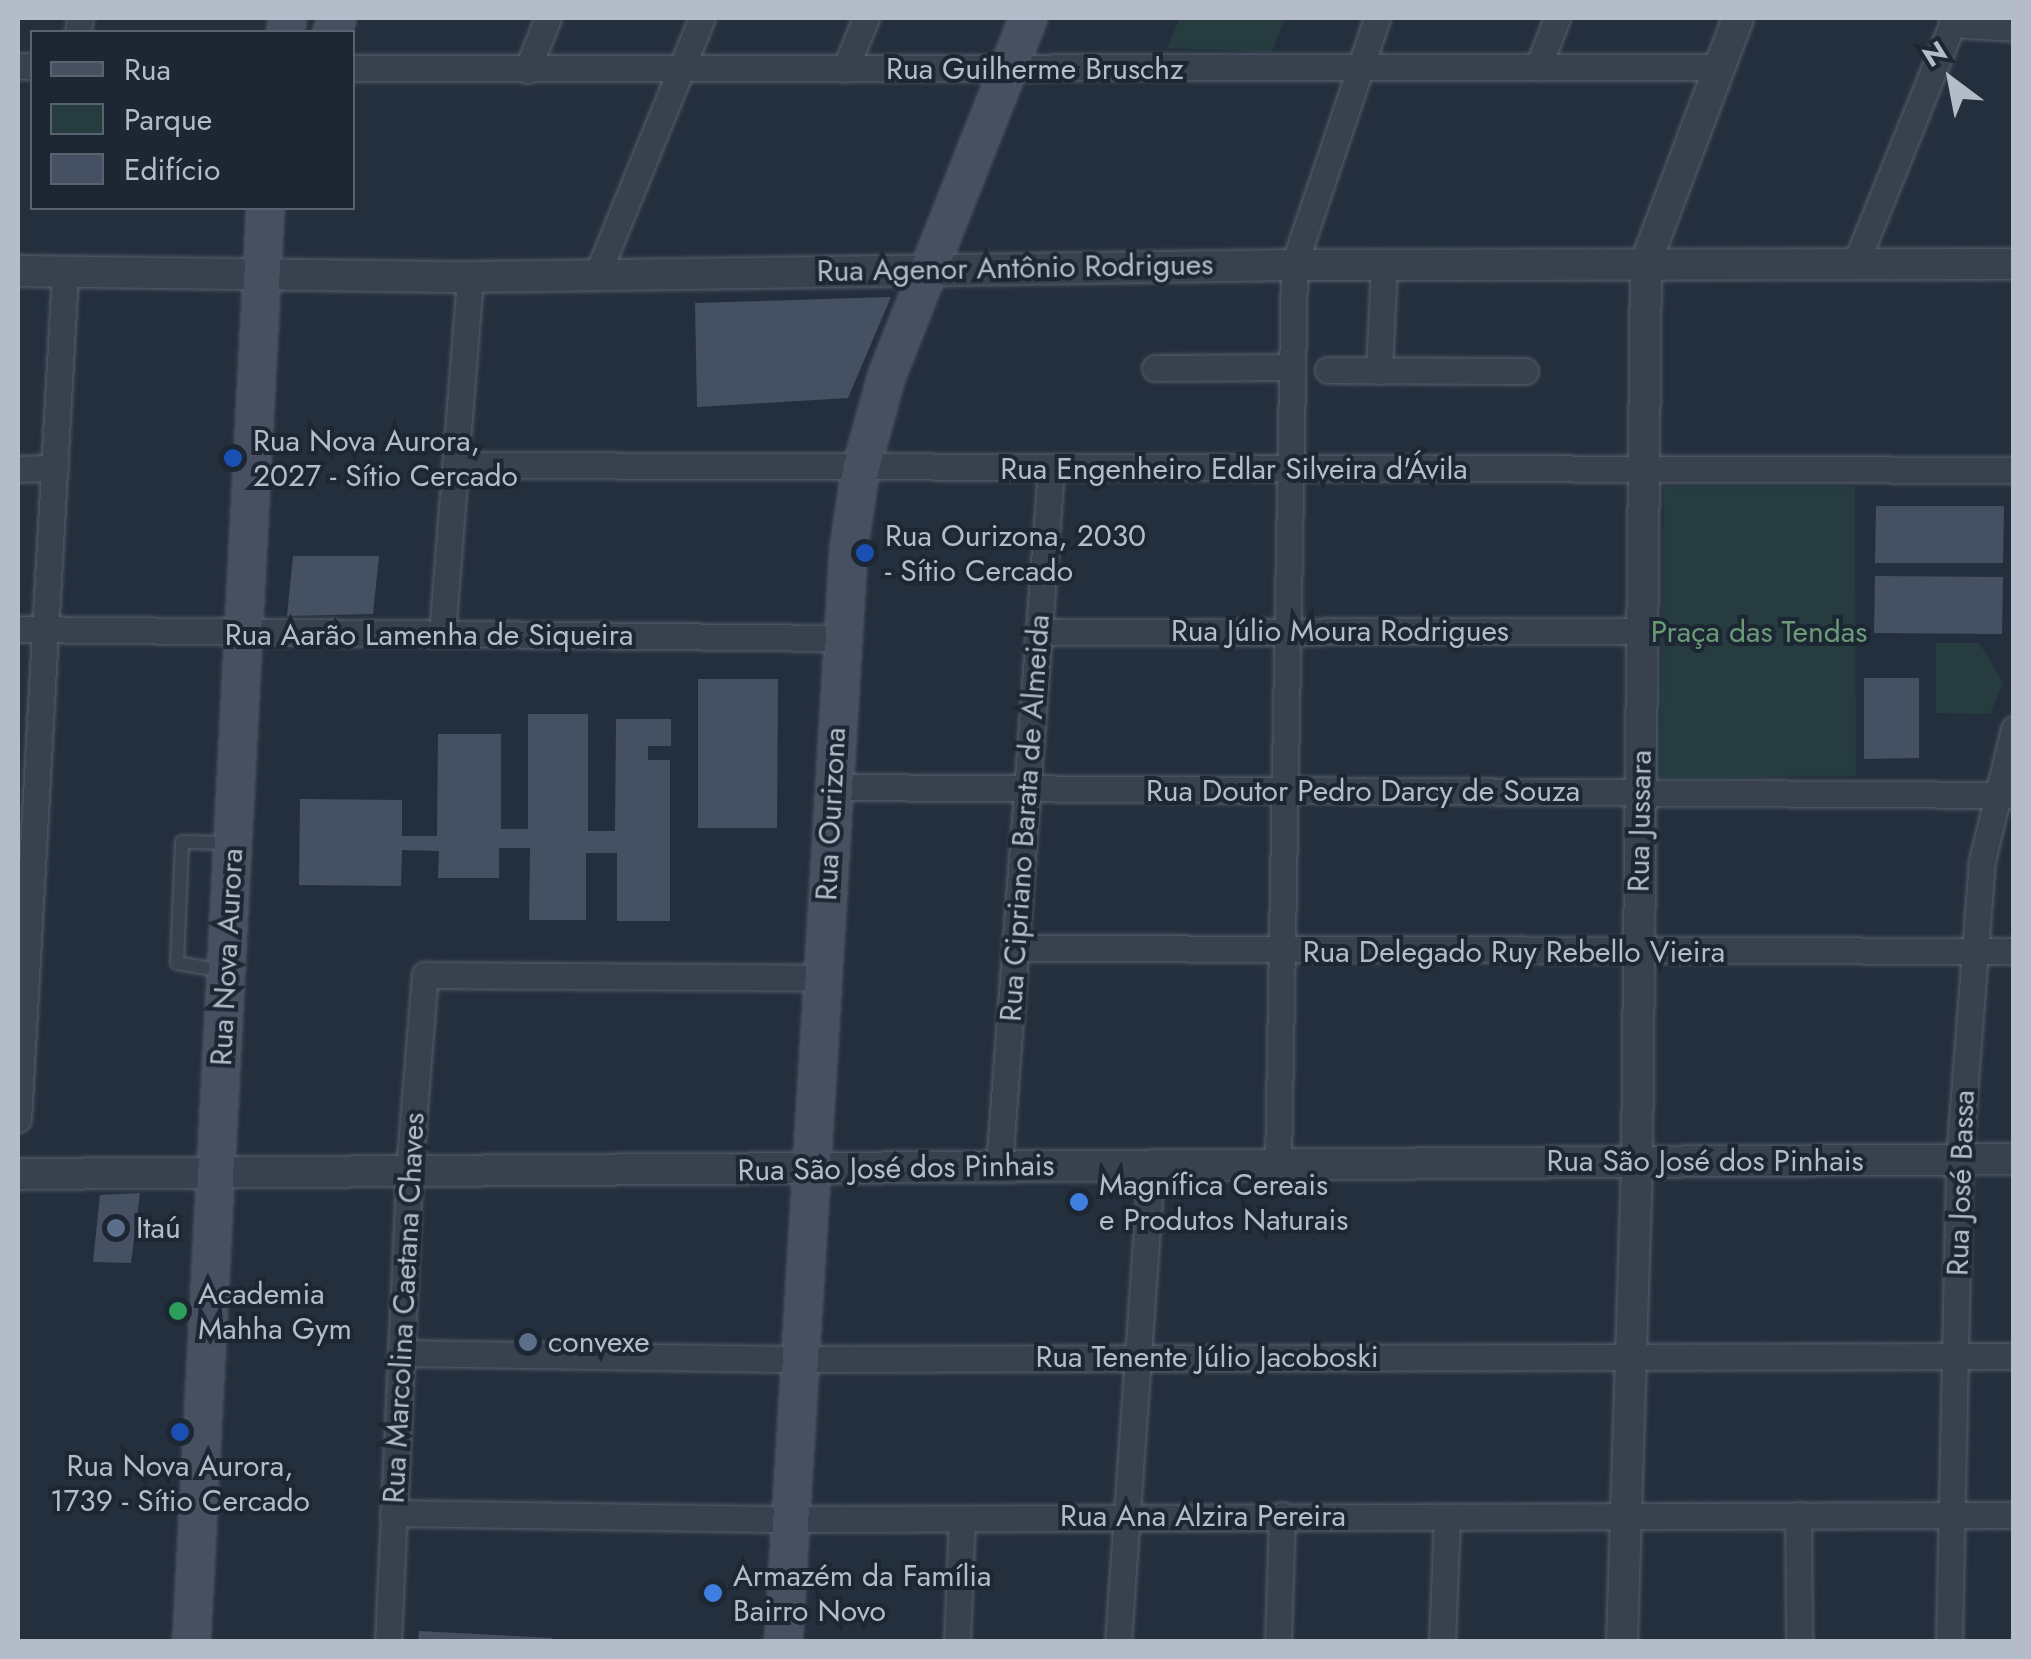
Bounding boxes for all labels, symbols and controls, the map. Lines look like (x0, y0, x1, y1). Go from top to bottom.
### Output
legend (30, 30, 355, 210)
north arrow (1901, 30, 2001, 130)
text: N (1915, 31, 1955, 77)
text: Rua (124, 48, 171, 91)
street label: Rua Guilherme Bruschz (886, 51, 1184, 87)
text: Parque (124, 98, 212, 141)
text: Edifício (124, 148, 220, 191)
street label: Rua Agenor Antônio Rodrigues (816, 247, 1214, 289)
place label: Rua Nova Aurora, 2027 - Sítio Cercado (253, 423, 518, 494)
marker: Rua Nova Aurora, 2027 - Sítio Cercado (222, 447, 244, 469)
street label: Rua Engenheiro Edlar Silveira d'Ávila (1000, 451, 1468, 487)
place label: Rua Ourizona, 2030 - Sítio Cercado (885, 518, 1146, 588)
marker: Rua Ourizona, 2030 - Sítio Cercado (854, 542, 876, 564)
street label: Rua Cipriano Barata de Almeida (993, 613, 1057, 1023)
street label: Rua Júlio Moura Rodrigues (1171, 613, 1509, 649)
park label: Praça das Tendas (1651, 614, 1867, 650)
street label: Rua Aarão Lamenha de Siqueira (225, 617, 633, 653)
street label: Rua Ourizona (808, 726, 854, 902)
street label: Rua Jussara (1621, 750, 1659, 892)
street label: Rua Doutor Pedro Darcy de Souza (1146, 773, 1580, 809)
street label: Rua Nova Aurora (203, 847, 251, 1067)
street label: Rua Delegado Ruy Rebello Vieira (1303, 934, 1725, 970)
street label: Rua José Bassa (1940, 1089, 1982, 1277)
street label: Rua Marcolina Caetana Chaves (376, 1112, 432, 1504)
street label: Rua São José dos Pinhais (1546, 1143, 1864, 1179)
street label: Rua São José dos Pinhais (737, 1147, 1055, 1189)
place label: Magnífica Cereais e Produtos Naturais (1099, 1167, 1348, 1238)
marker: Magnífica Cereais e Produtos Naturais (1068, 1191, 1090, 1213)
place label: Itaú (136, 1210, 181, 1246)
marker: Itaú (105, 1217, 127, 1239)
place label: Academia Mahha Gym (198, 1276, 352, 1346)
marker: Academia Mahha Gym (167, 1300, 189, 1322)
place label: convexe (548, 1324, 650, 1360)
marker: convexe (517, 1331, 539, 1353)
street label: Rua Tenente Júlio Jacoboski (1036, 1339, 1378, 1375)
marker: Rua Nova Aurora, 1739 - Sítio Cercado (169, 1421, 191, 1443)
place label: Rua Nova Aurora, 1739 - Sítio Cercado (50, 1448, 310, 1518)
street label: Rua Ana Alzira Pereira (1060, 1498, 1346, 1534)
place label: Armazém da Família Bairro Novo (733, 1558, 992, 1628)
marker: Armazém da Família Bairro Novo (702, 1582, 724, 1604)

